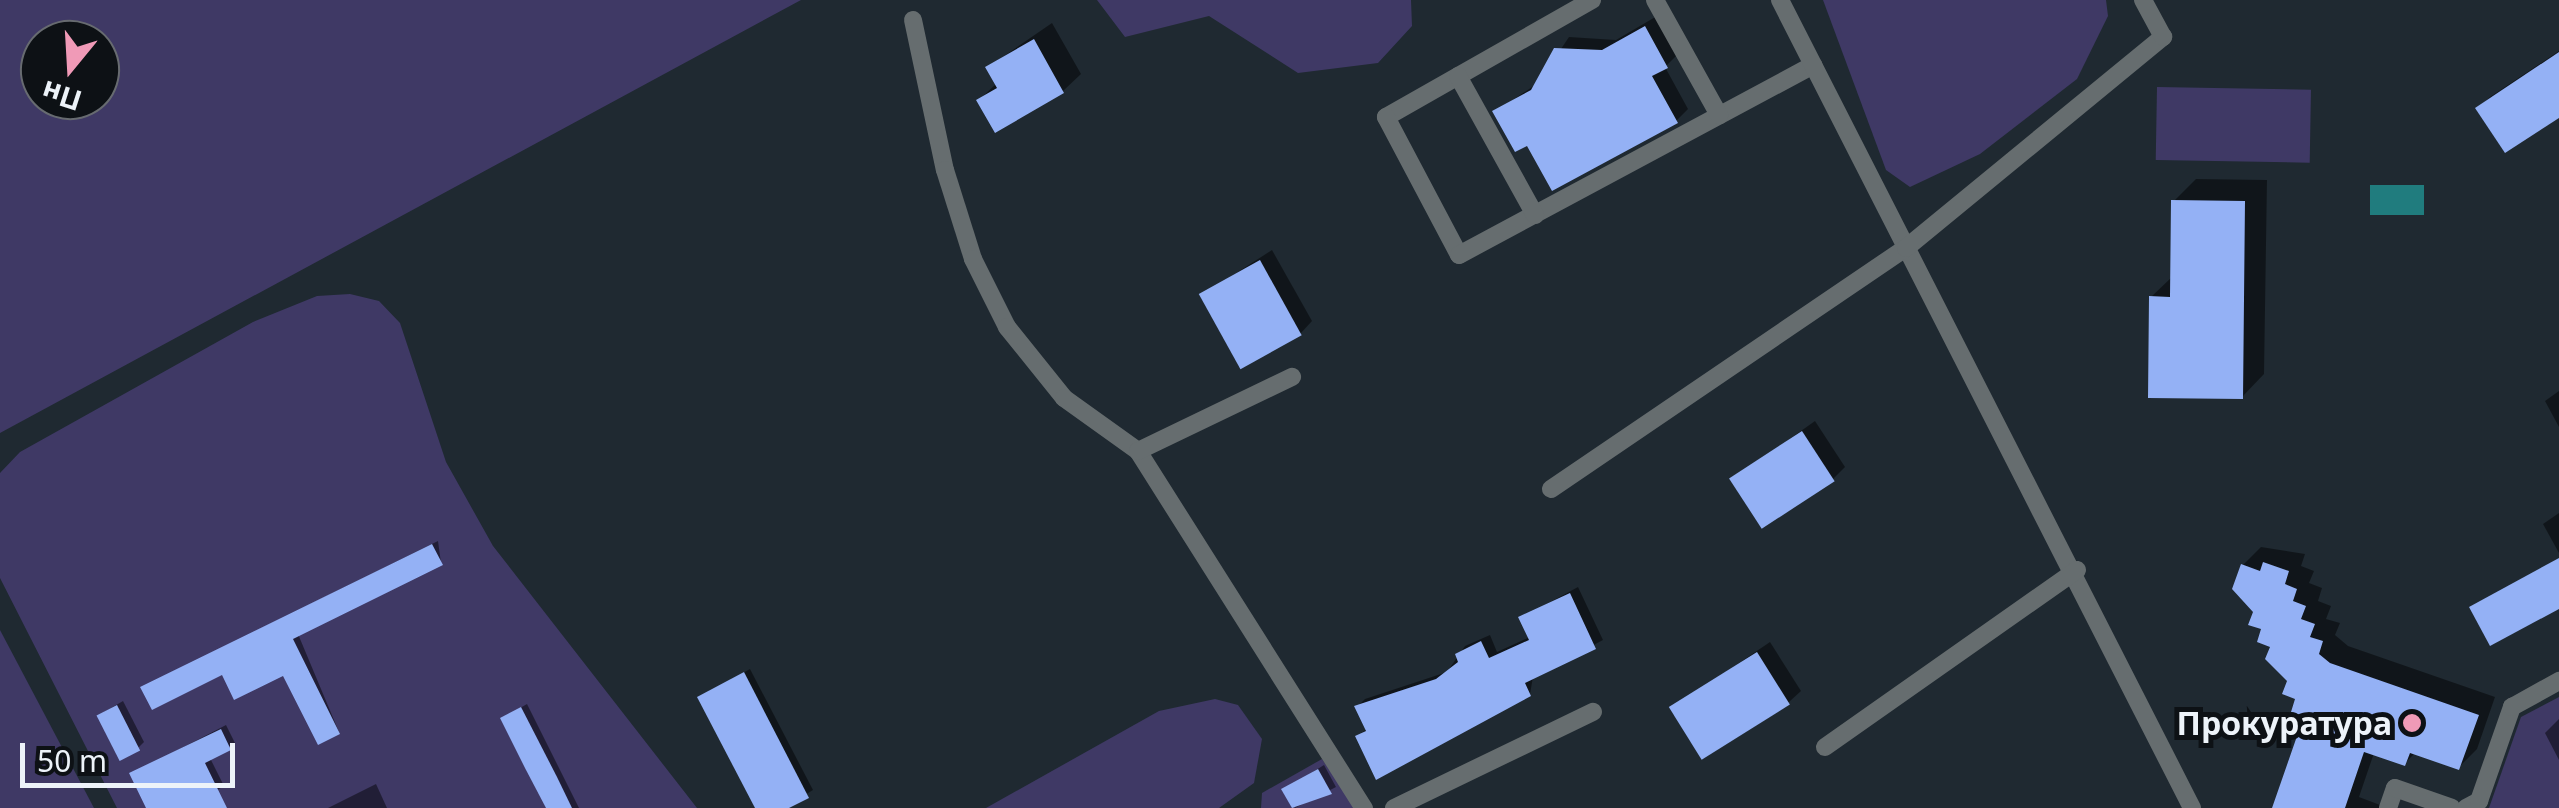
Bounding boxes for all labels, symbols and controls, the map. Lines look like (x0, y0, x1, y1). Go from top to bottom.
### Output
north arrow (20, 20, 120, 120)
text: Пн (37, 72, 86, 121)
place label: Прокуратура (2177, 704, 2392, 742)
marker: Прокуратура (2401, 712, 2423, 734)
scale bar (25, 723, 240, 785)
text: 50 m (37, 740, 107, 781)

